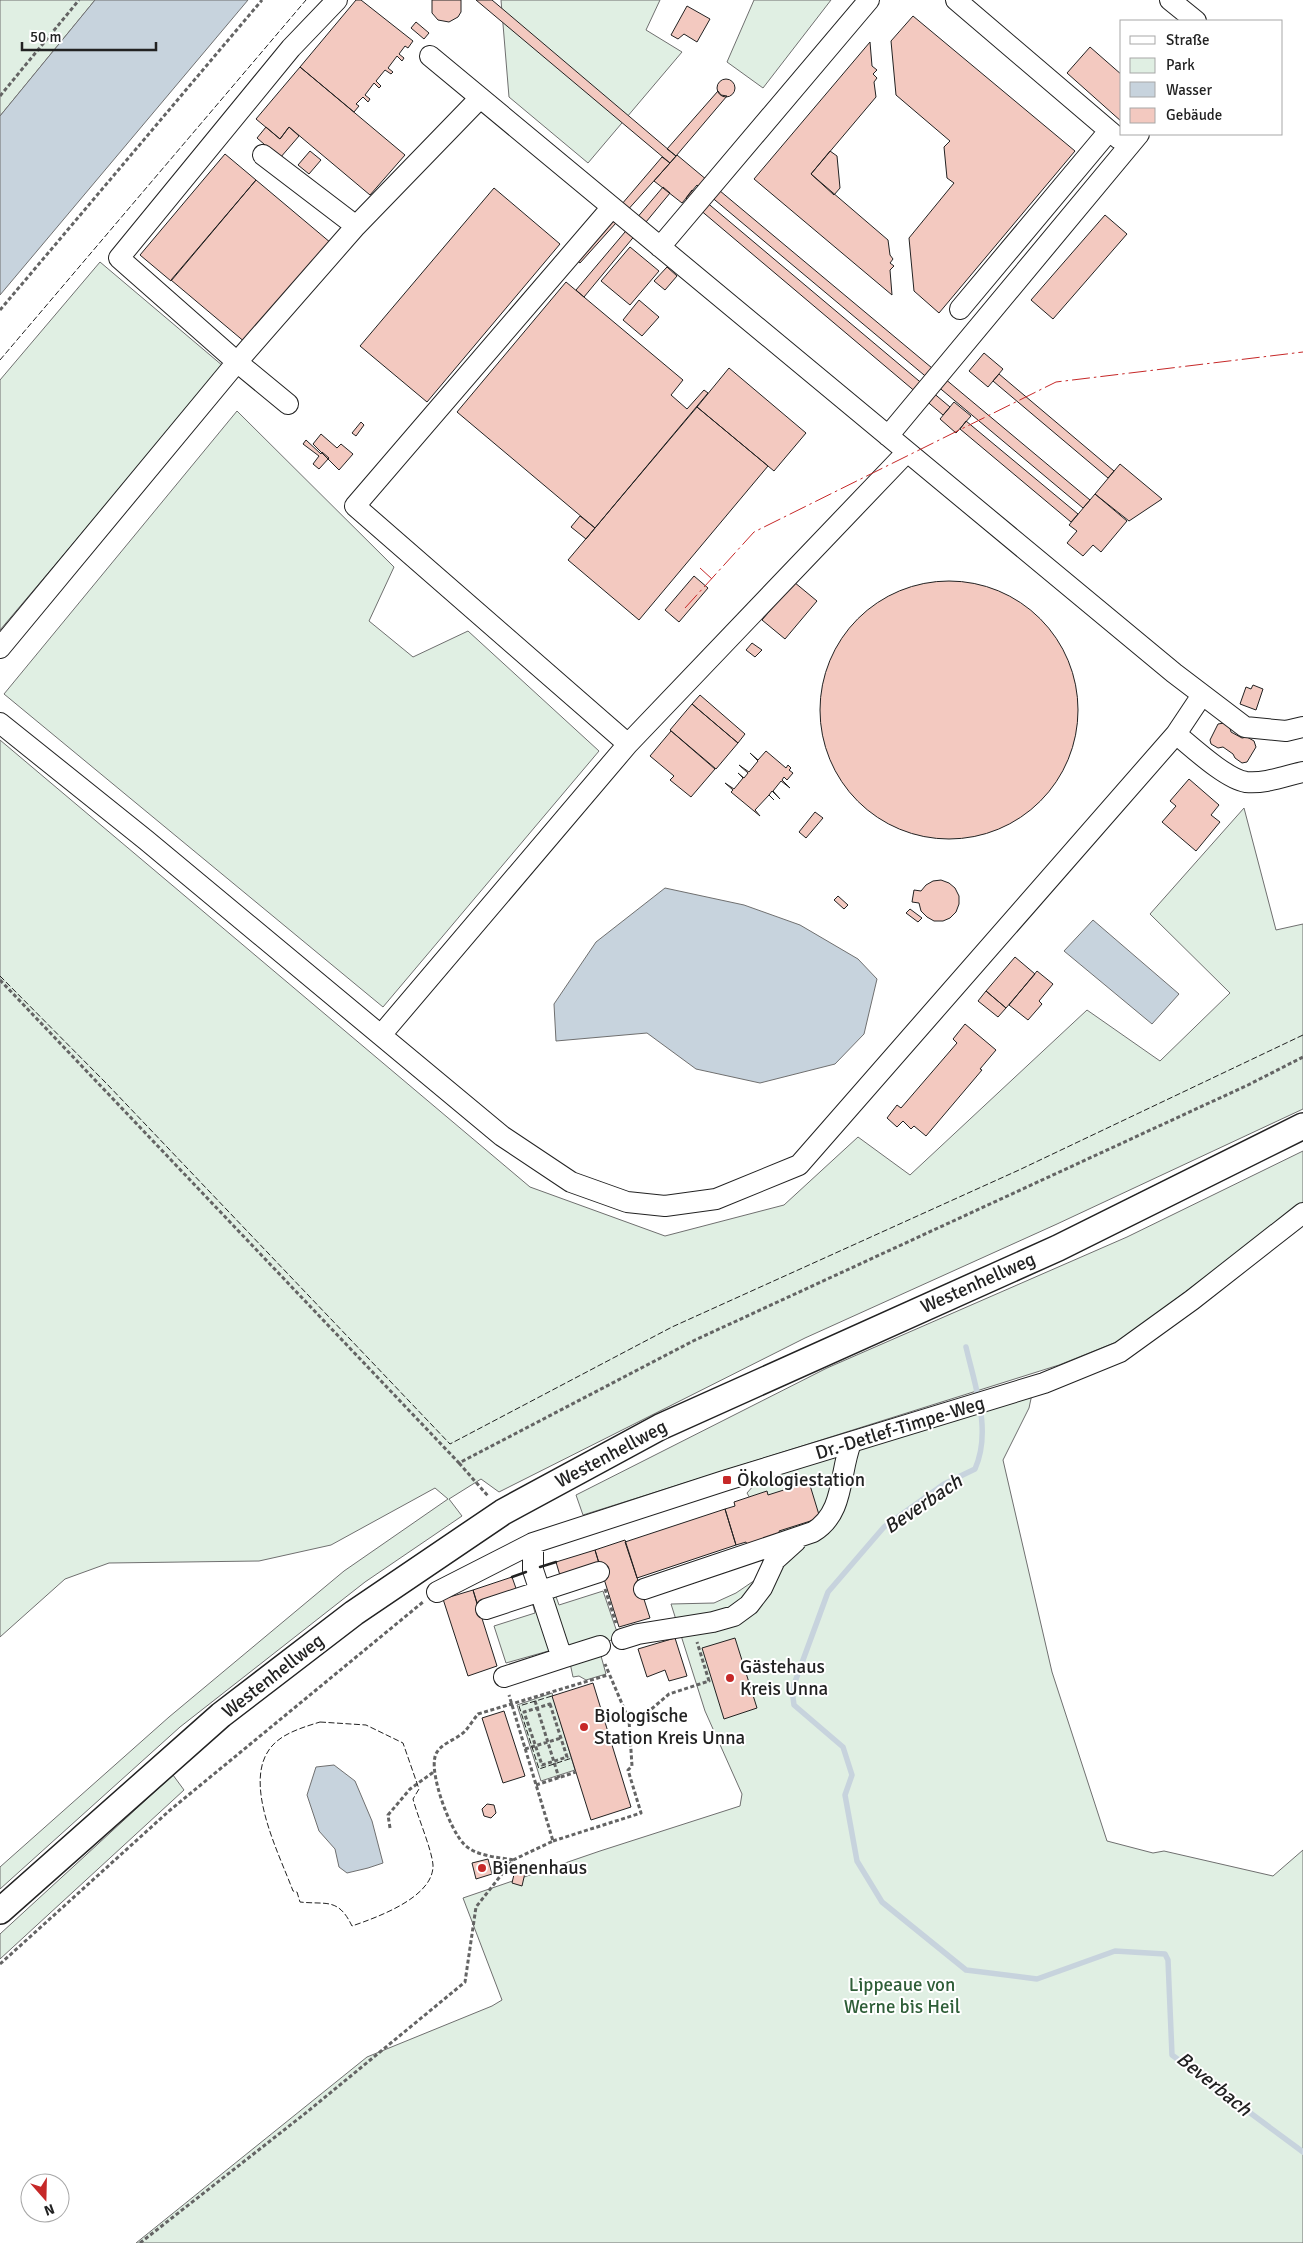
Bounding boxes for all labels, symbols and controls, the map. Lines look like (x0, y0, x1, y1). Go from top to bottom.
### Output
scale bar (22, 20, 156, 52)
legend (1120, 20, 1283, 135)
text: 50 m (30, 28, 61, 46)
text: Straße (1166, 31, 1210, 49)
text: Park (1166, 56, 1195, 74)
text: Wasser (1166, 81, 1212, 99)
text: Gebäude (1166, 106, 1222, 124)
street label: Westenhellweg (917, 1247, 1039, 1319)
street label: Dr.-Detlef-Timpe-Weg (812, 1391, 988, 1465)
street label: Westenhellweg (551, 1414, 671, 1494)
place label: Ökologiestation (737, 1468, 865, 1492)
water label: Beverbach (879, 1468, 968, 1539)
marker: Ökologiestation (721, 1474, 733, 1486)
street label: Westenhellweg (217, 1629, 329, 1723)
place label: Gästehaus Kreis Unna (740, 1655, 828, 1701)
marker: Gästehaus Kreis Unna (724, 1672, 736, 1684)
place label: Biologische Station Kreis Unna (594, 1704, 745, 1750)
marker: Biologische Station Kreis Unna (578, 1721, 590, 1733)
place label: Bienenhaus (492, 1856, 587, 1880)
marker: Bienenhaus (476, 1862, 488, 1874)
park label: Lippeaue von Werne bis Heil (844, 1973, 960, 2019)
water label: Beverbach (1172, 2046, 1257, 2122)
north arrow (20, 2173, 70, 2223)
text: N (42, 2200, 57, 2219)

